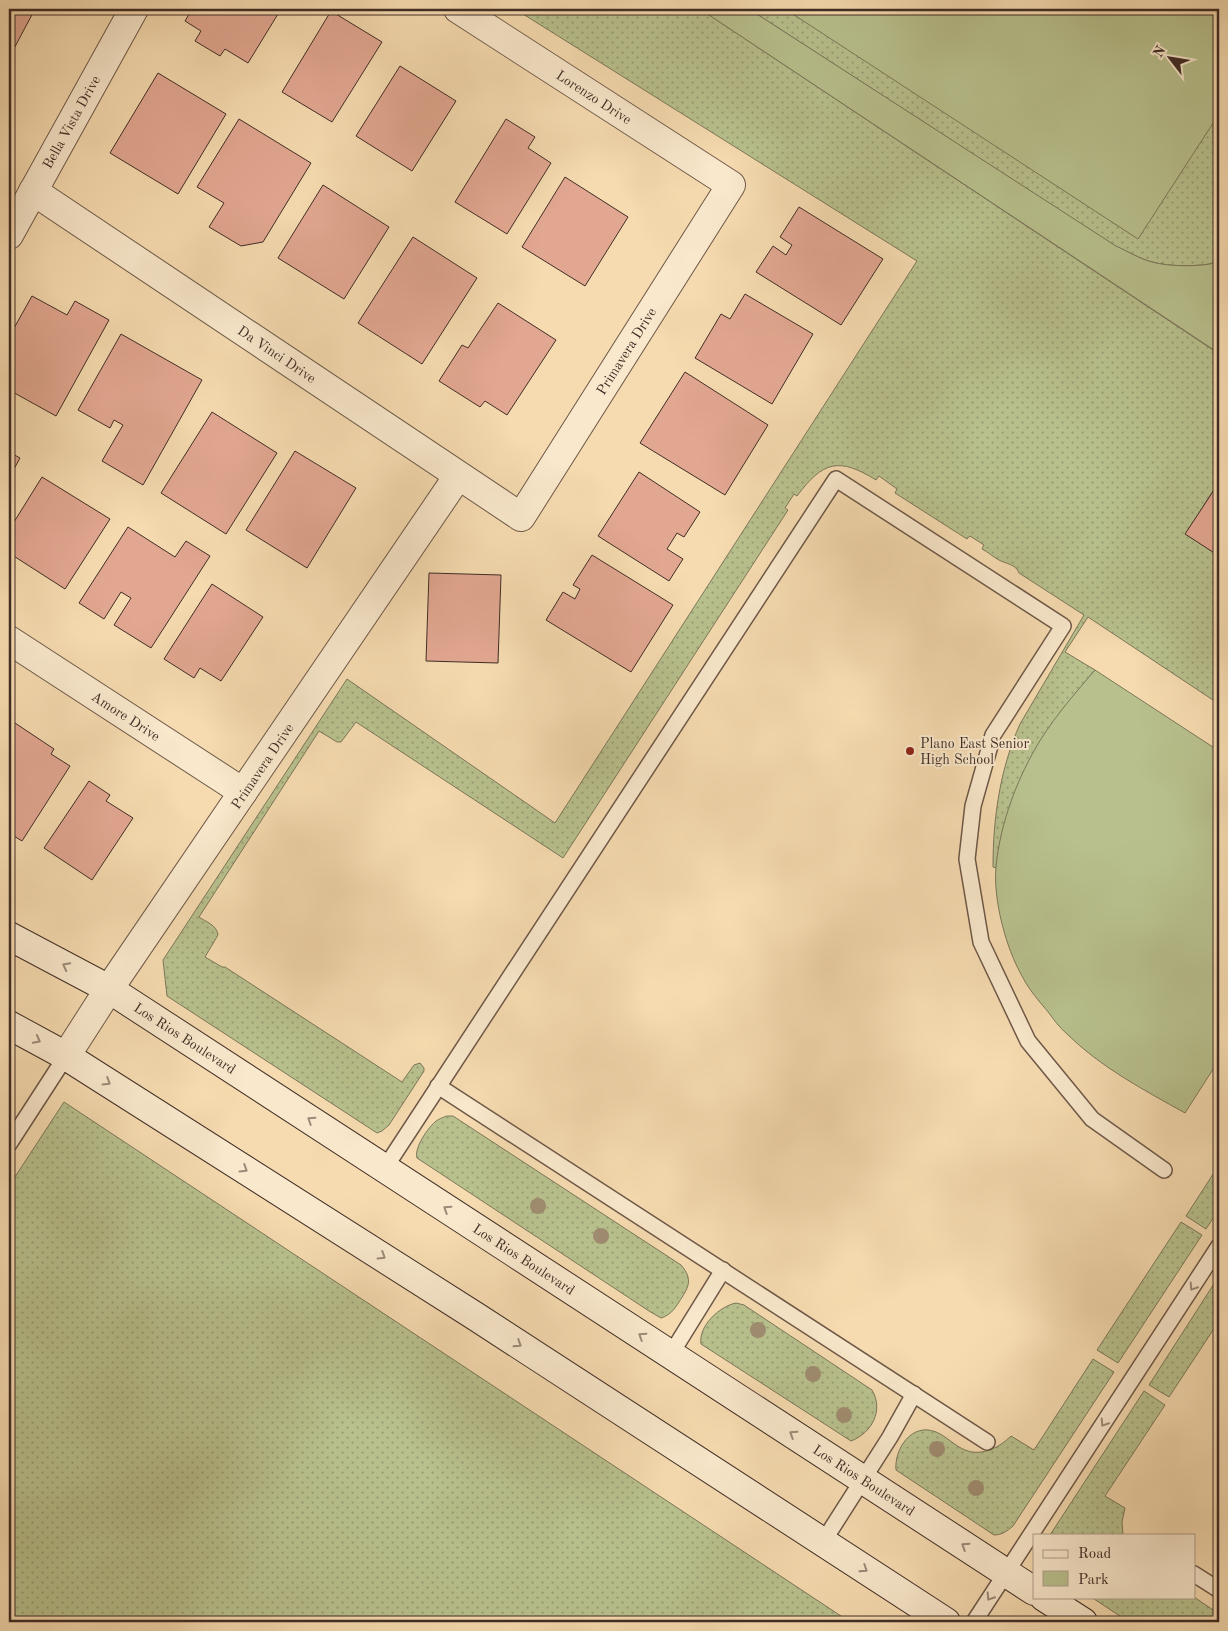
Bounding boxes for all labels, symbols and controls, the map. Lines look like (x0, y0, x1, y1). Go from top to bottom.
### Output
north arrow (1146, 32, 1196, 82)
text: N (1151, 43, 1169, 60)
street label: Lorenzo Drive (553, 68, 634, 127)
street label: Bella Vista Drive (41, 74, 103, 171)
street label: Primavera Drive (594, 305, 659, 398)
street label: Da Vinci Drive (235, 324, 318, 386)
street label: Amore Drive (89, 690, 162, 744)
street label: Primavera Drive (229, 721, 297, 812)
place label: Plano East Senior High School (920, 737, 1030, 767)
marker: Plano East Senior High School (904, 745, 916, 757)
one-way arrow (62, 962, 71, 972)
street label: Los Rios Boulevard (131, 1001, 238, 1077)
one-way arrow (32, 1034, 41, 1044)
one-way arrow (102, 1076, 111, 1085)
one-way arrow (307, 1117, 317, 1126)
one-way arrow (239, 1163, 248, 1172)
one-way arrow (443, 1205, 452, 1215)
street label: Los Rios Boulevard (470, 1222, 577, 1298)
one-way arrow (376, 1250, 385, 1259)
one-way arrow (1189, 1282, 1199, 1291)
one-way arrow (638, 1332, 647, 1342)
one-way arrow (513, 1338, 522, 1347)
one-way arrow (1100, 1418, 1110, 1427)
one-way arrow (789, 1431, 798, 1440)
street label: Los Rios Boulevard (810, 1443, 917, 1519)
legend (1033, 1534, 1196, 1598)
one-way arrow (961, 1543, 971, 1552)
text: Road (1078, 1547, 1112, 1562)
one-way arrow (859, 1563, 868, 1572)
text: Park (1078, 1573, 1109, 1588)
one-way arrow (987, 1592, 996, 1601)

